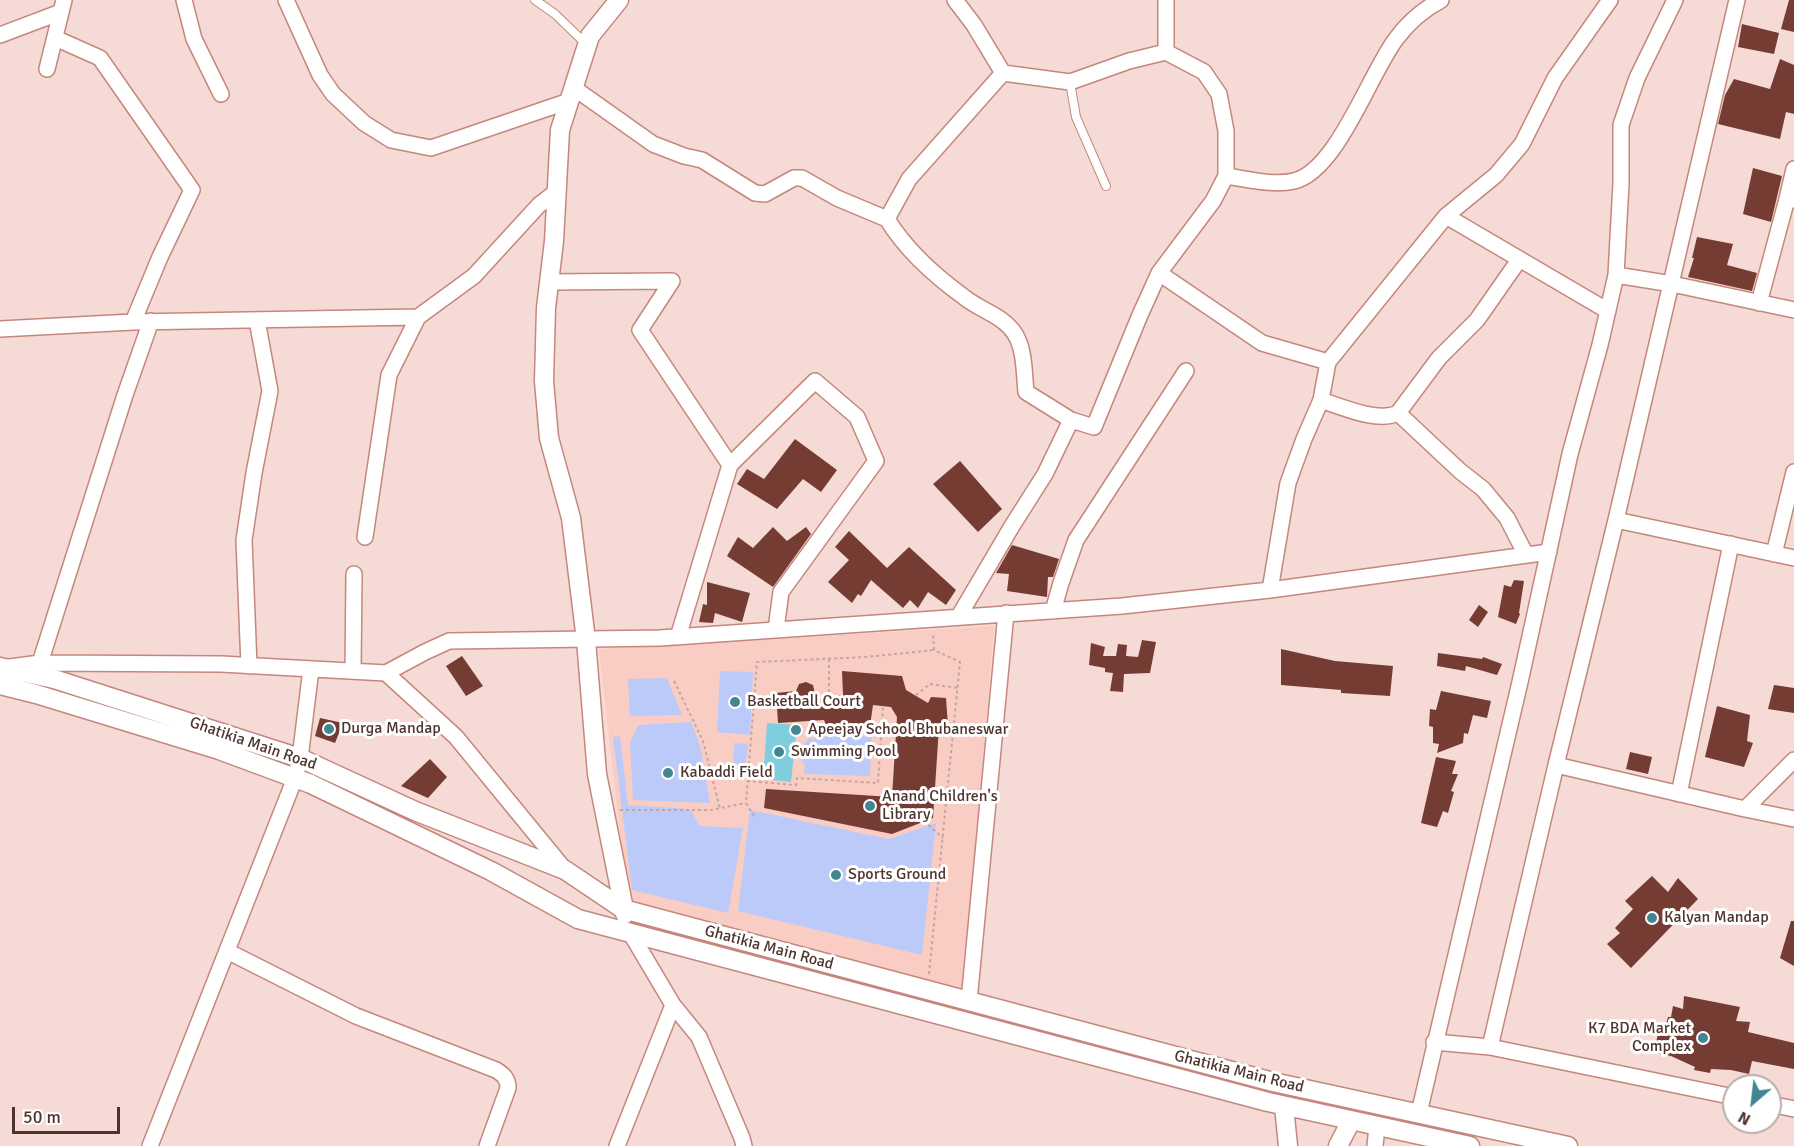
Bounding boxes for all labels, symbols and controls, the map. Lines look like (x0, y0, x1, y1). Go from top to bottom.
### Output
place label: Basketball Court (747, 692, 861, 712)
marker: Basketball Court (728, 695, 742, 709)
street label: Ghatikia Main Road (187, 713, 319, 775)
place label: Durga Mandap (341, 719, 441, 739)
place label: Apeejay School Bhubaneswar (808, 720, 1008, 740)
marker: Durga Mandap (322, 722, 336, 736)
marker: Apeejay School Bhubaneswar (789, 723, 803, 737)
place label: Swimming Pool (791, 742, 896, 762)
marker: Swimming Pool (772, 745, 786, 759)
place label: Kabaddi Field (680, 763, 773, 783)
marker: Kabaddi Field (661, 766, 675, 780)
place label: Anand Children's Library (882, 787, 998, 825)
marker: Anand Children's Library (863, 799, 877, 813)
place label: Sports Ground (848, 865, 946, 885)
marker: Sports Ground (829, 868, 843, 882)
place label: Kalyan Mandap (1664, 908, 1769, 928)
marker: Kalyan Mandap (1645, 911, 1659, 925)
street label: Ghatikia Main Road (702, 922, 836, 974)
place label: K7 BDA Market Complex (1588, 1019, 1691, 1057)
marker: K7 BDA Market Complex (1696, 1031, 1710, 1045)
street label: Ghatikia Main Road (1172, 1047, 1306, 1097)
north arrow (1722, 1074, 1782, 1134)
scale bar (15, 1095, 123, 1133)
text: 50 m (23, 1106, 61, 1128)
text: N (1735, 1107, 1754, 1130)

